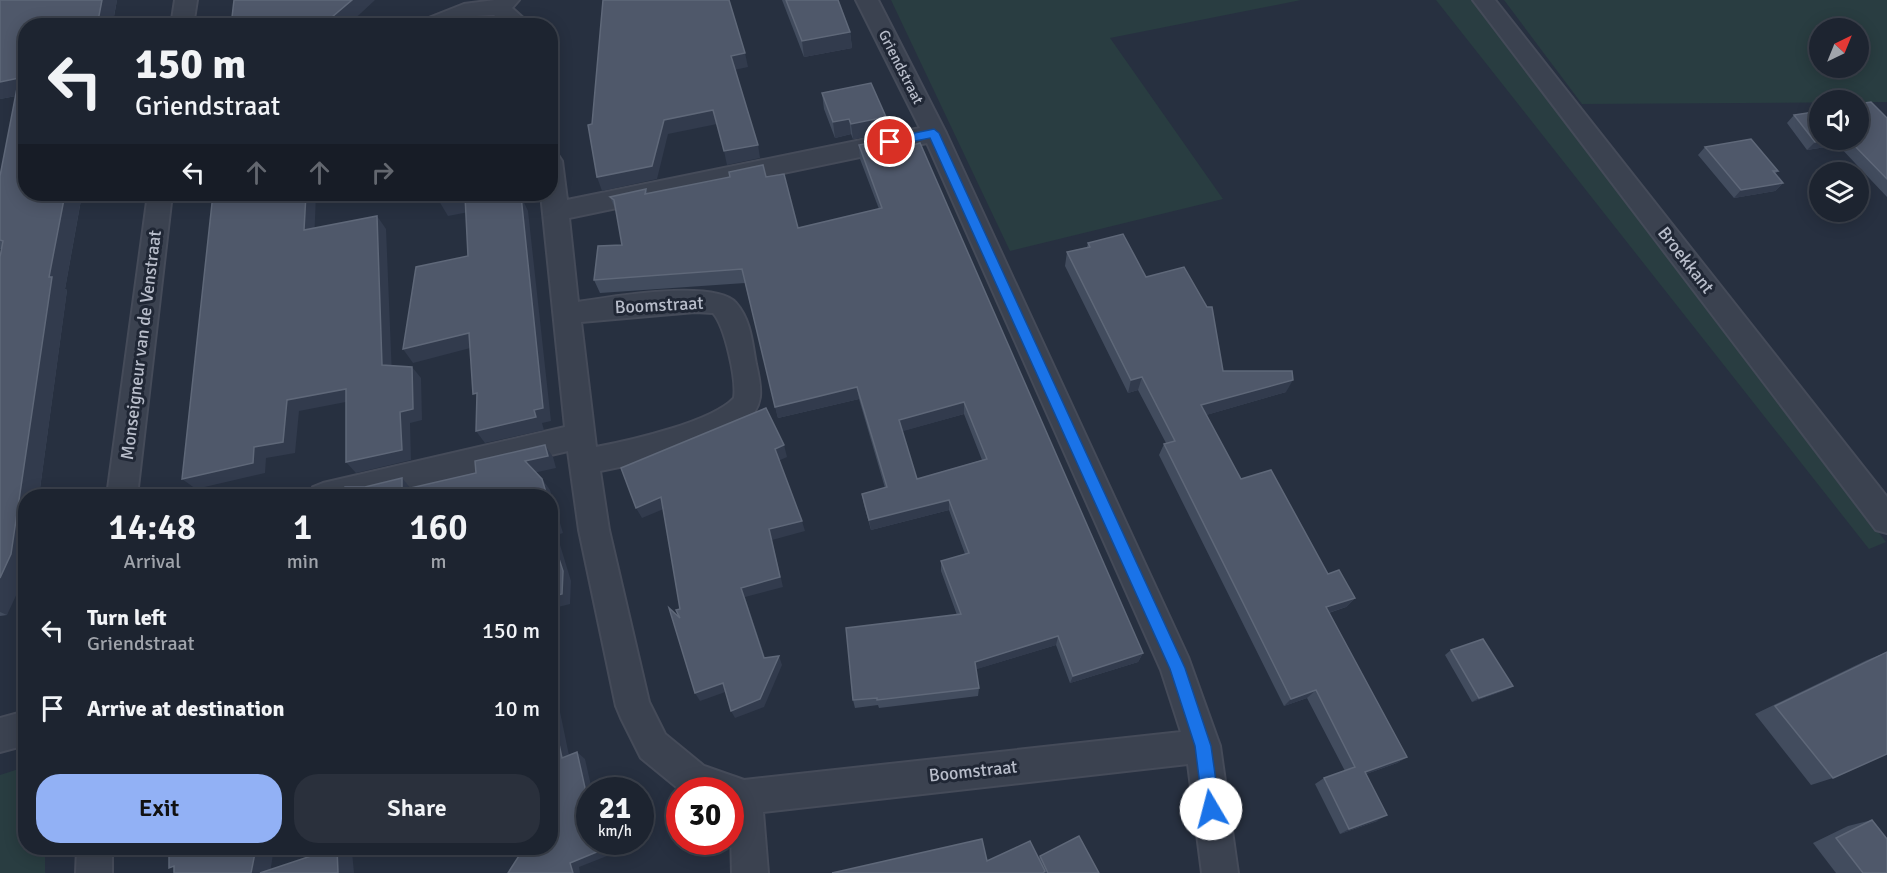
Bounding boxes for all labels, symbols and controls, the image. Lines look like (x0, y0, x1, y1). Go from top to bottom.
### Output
north arrow (1809, 18, 1869, 78)
map controls (1809, 18, 1869, 222)
street label: Griendstraat (875, 27, 927, 107)
text: 150 m (135, 39, 246, 90)
icon: left (36, 42, 114, 120)
text: Griendstraat (135, 90, 280, 123)
button: sound (1809, 90, 1869, 150)
pin (864, 116, 915, 167)
icon: arrive (873, 125, 906, 158)
icon: left (177, 156, 210, 189)
icon: ahead (240, 156, 273, 189)
icon: ahead (303, 156, 336, 189)
icon: right (366, 156, 399, 189)
button: layers (1809, 162, 1869, 222)
street label: Broekkant (1653, 222, 1719, 298)
street label: Monseigneur van de Venstraat (116, 229, 166, 461)
street label: Boomstraat (614, 292, 704, 318)
text: 14:48 (108, 505, 196, 550)
text: 1 (293, 505, 313, 550)
text: 160 (409, 505, 468, 550)
text: Arrival (124, 549, 181, 574)
text: min (287, 549, 319, 574)
text: m (430, 549, 446, 574)
text: Turn left (87, 604, 167, 631)
icon: left (36, 614, 69, 647)
text: 150 m (482, 617, 540, 644)
text: Griendstraat (87, 631, 195, 656)
icon: arrive (36, 692, 69, 725)
text: Arrive at destination (87, 695, 284, 722)
text: 10 m (494, 695, 540, 722)
street label: Boomstraat (928, 755, 1018, 787)
button: Exit (36, 774, 282, 843)
button: Share (294, 774, 540, 843)
speed limit sign: 30 (666, 777, 744, 855)
position arrow (1179, 777, 1243, 841)
text: 21 (599, 790, 631, 827)
text: km/h (598, 822, 632, 840)

